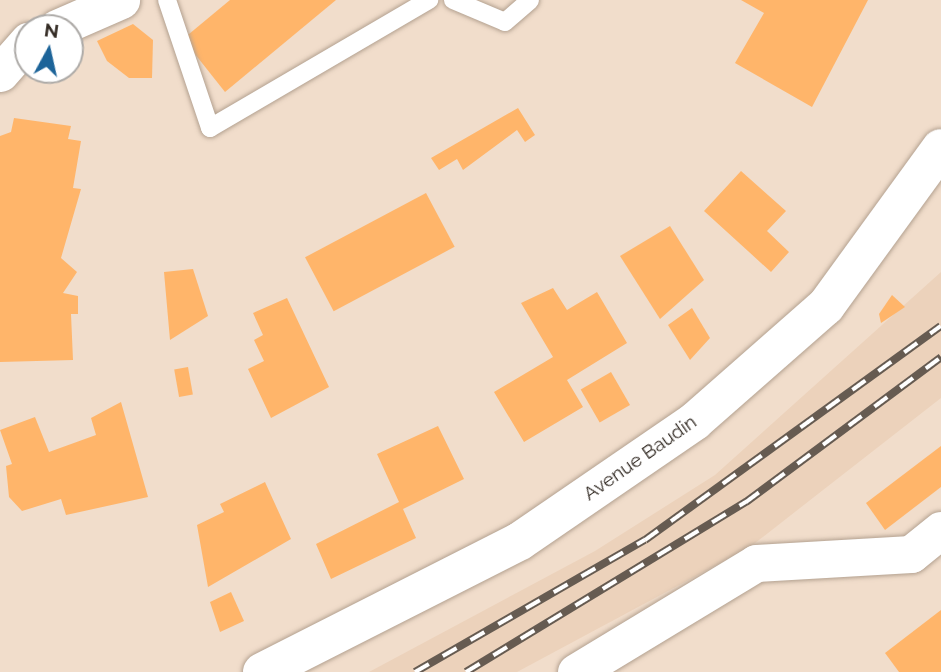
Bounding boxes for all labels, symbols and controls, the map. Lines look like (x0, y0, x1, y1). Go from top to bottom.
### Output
north arrow (14, 14, 84, 84)
text: N (43, 18, 60, 42)
street label: Avenue Baudin (579, 411, 701, 505)

